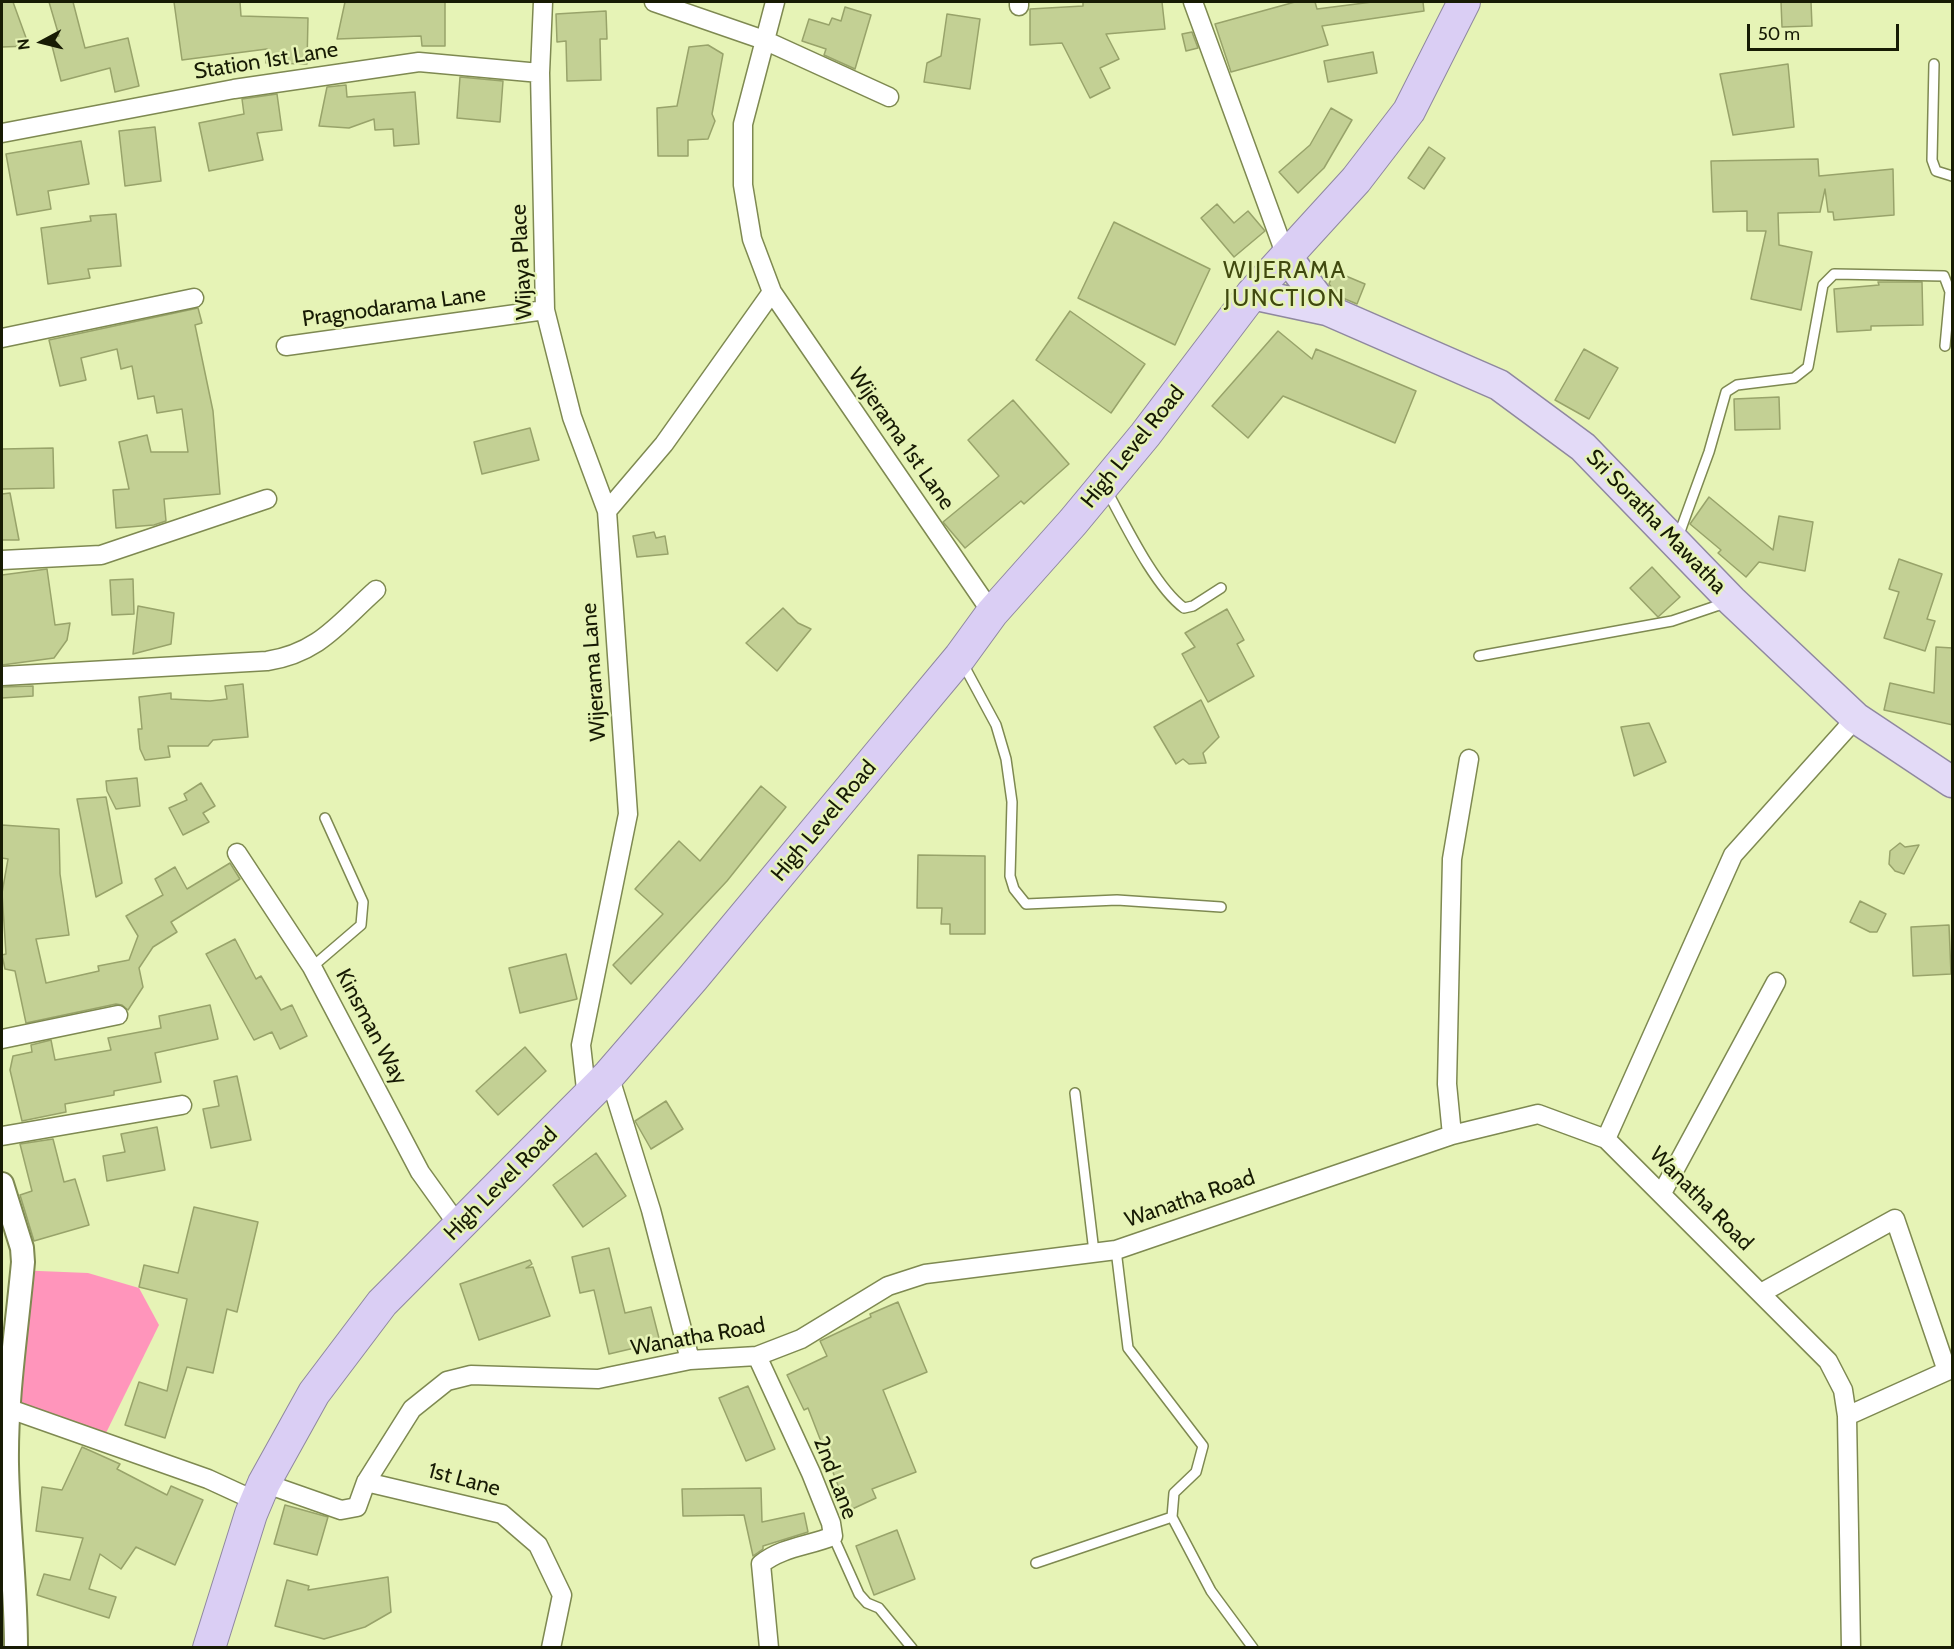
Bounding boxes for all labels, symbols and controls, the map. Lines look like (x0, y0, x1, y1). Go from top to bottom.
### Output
north arrow (12, 12, 72, 72)
scale bar (1750, 12, 1902, 50)
text: 50 m (1758, 23, 1800, 45)
text: N (14, 37, 34, 51)
street label: Station 1st Lane (192, 37, 340, 85)
street label: Wijaya Place (506, 203, 538, 321)
district label: WIJERAMA JUNCTION (1223, 257, 1347, 313)
street label: Pragnodarama Lane (300, 281, 488, 333)
street label: Wijerama 1st Lane (842, 363, 960, 515)
street label: High Level Road (1076, 381, 1190, 513)
street label: Sri Soratha Mawatha (1580, 444, 1732, 600)
street label: Wijerama Lane (576, 602, 612, 742)
street label: High Level Road (766, 755, 882, 887)
street label: Kinsman Way (329, 965, 413, 1089)
street label: High Level Road (439, 1122, 563, 1246)
street label: Wanatha Road (1644, 1142, 1758, 1256)
street label: Wanatha Road (1122, 1164, 1258, 1234)
street label: Wanatha Road (629, 1312, 767, 1362)
street label: 2nd Lane (807, 1433, 863, 1523)
street label: 1st Lane (425, 1458, 503, 1502)

